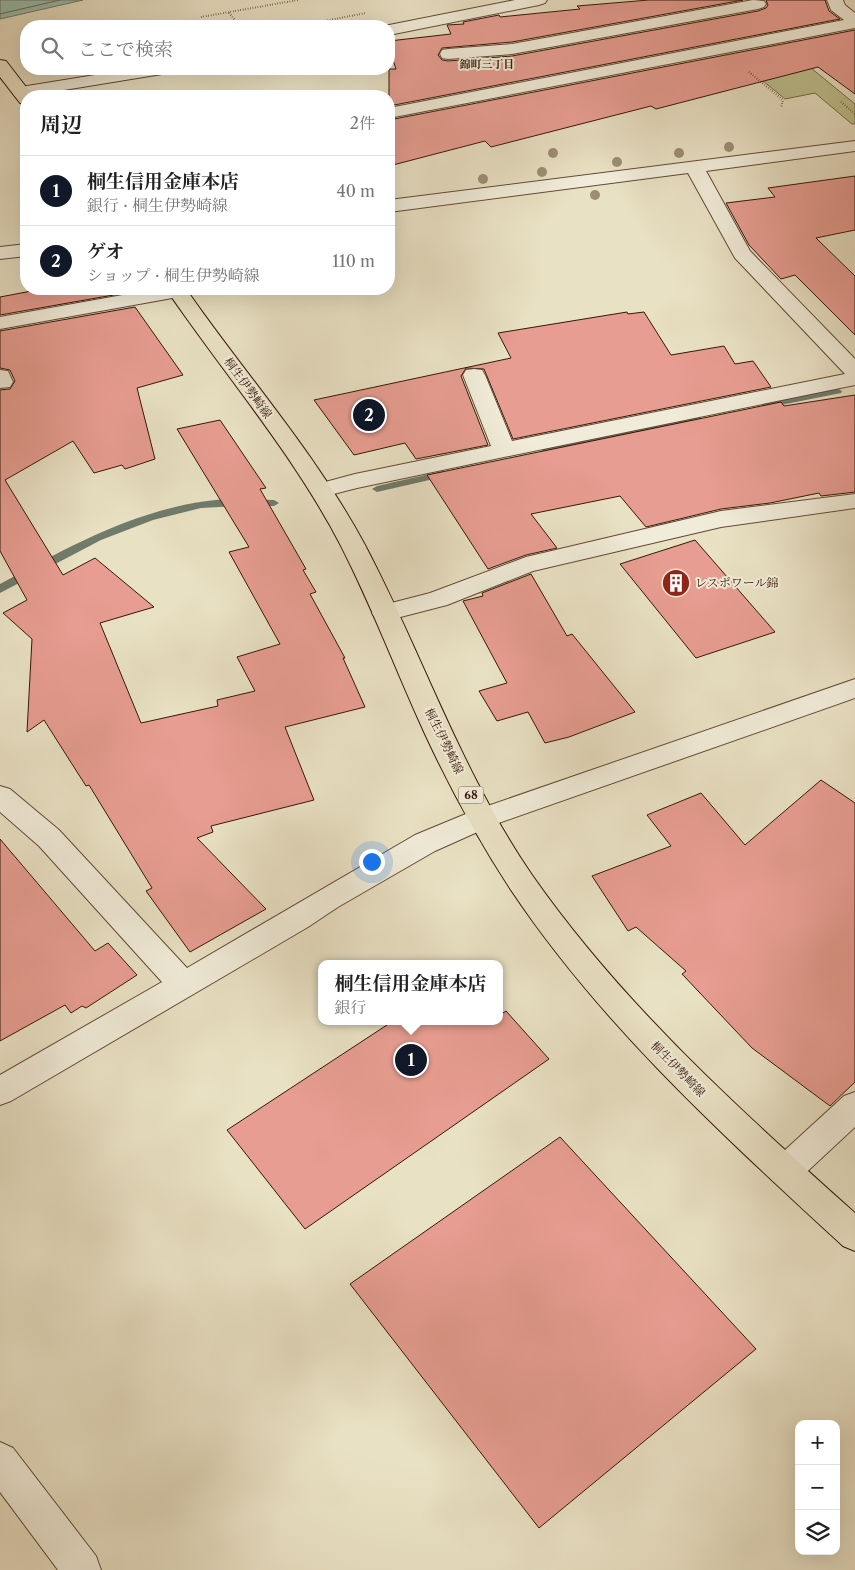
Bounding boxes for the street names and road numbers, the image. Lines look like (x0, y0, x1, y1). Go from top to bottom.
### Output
street label: 桐生伊勢崎線 (221, 354, 276, 421)
street label: 桐生伊勢崎線 (422, 705, 467, 776)
road number: 68 (458, 786, 484, 804)
street label: 桐生伊勢崎線 (648, 1038, 709, 1100)

